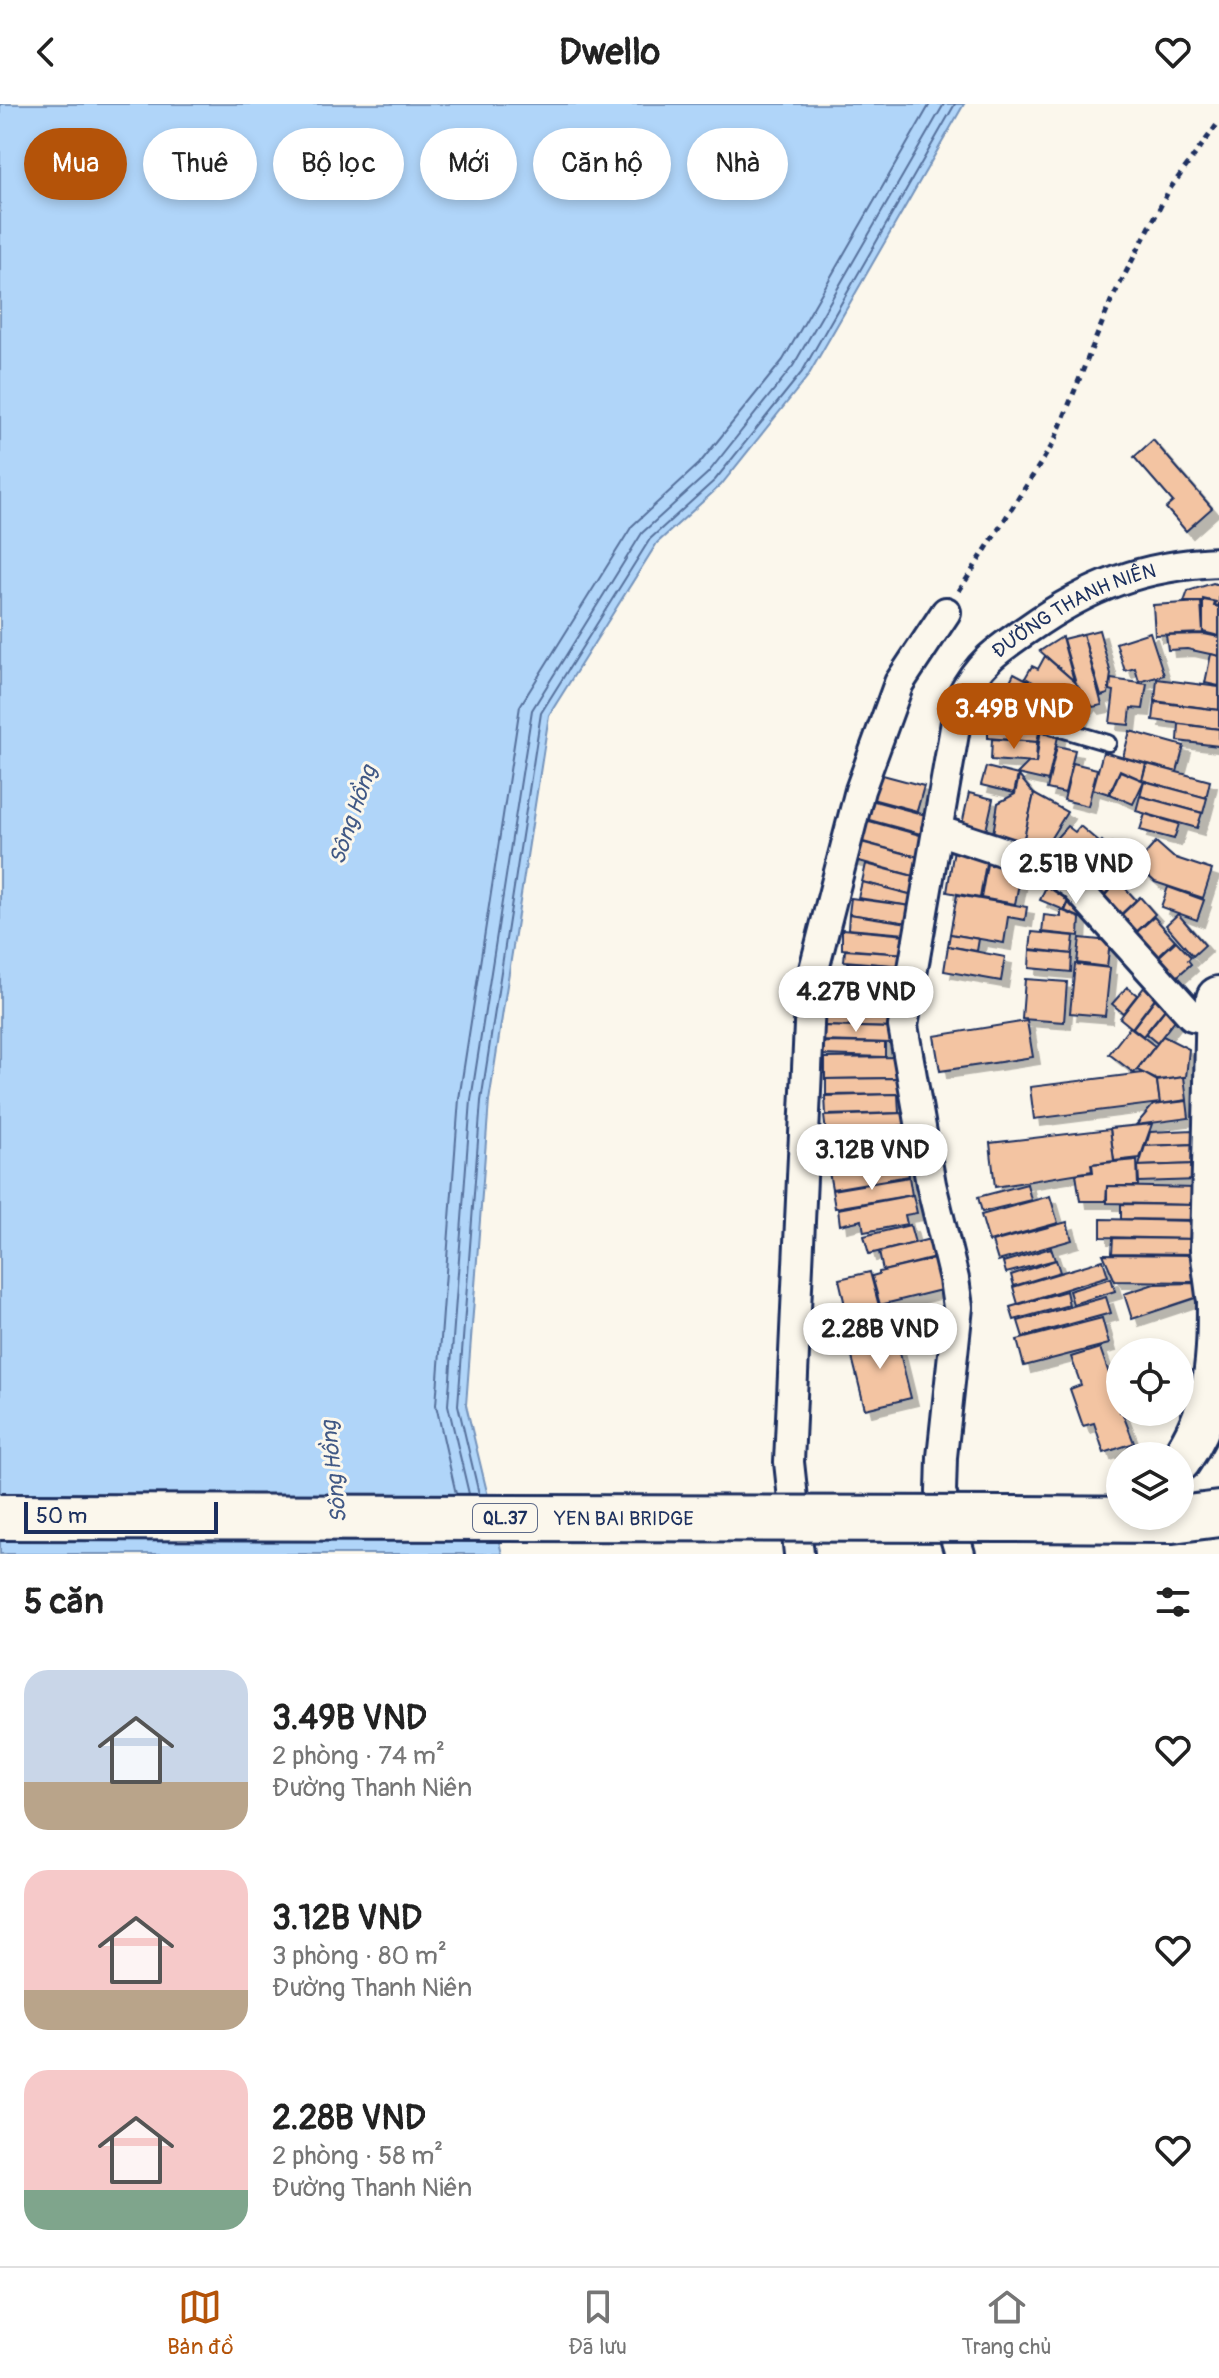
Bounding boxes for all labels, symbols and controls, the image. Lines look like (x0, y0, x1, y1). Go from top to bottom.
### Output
icon: back (24, 30, 68, 74)
text: Dwello (559, 30, 660, 75)
icon: heart (1151, 30, 1195, 74)
chip: Mua (24, 128, 127, 200)
chip: Thuê (143, 128, 257, 200)
chip: Bộ lọc (273, 128, 404, 200)
chip: Mới (420, 128, 517, 200)
chip: Căn hộ (533, 128, 671, 200)
chip: Nhà (687, 128, 788, 200)
street label: ĐƯỜNG THANH NIÊN (986, 558, 1158, 663)
pin: 3.49B VND (922, 683, 1106, 751)
text: 3.49B VND (955, 693, 1073, 725)
water label: Sông Hồng (323, 760, 384, 868)
pin: 2.51B VND (984, 838, 1168, 906)
text: 2.51B VND (1019, 848, 1133, 880)
pin: 4.27B VND (764, 966, 948, 1034)
text: 4.27B VND (797, 976, 915, 1008)
pin: 3.12B VND (780, 1124, 964, 1192)
text: 3.12B VND (815, 1134, 929, 1166)
pin: 2.28B VND (788, 1303, 972, 1371)
text: 2.28B VND (821, 1313, 939, 1345)
map controls (1106, 1338, 1194, 1530)
button: locate (1106, 1338, 1194, 1426)
water label: Sông Hồng (315, 1418, 353, 1525)
button: layers (1106, 1442, 1194, 1530)
scale bar (24, 1498, 218, 1534)
text: 50 m (36, 1502, 87, 1530)
road number: QL.37 (473, 1504, 537, 1532)
street label: YEN BAI BRIDGE (553, 1506, 694, 1531)
icon: filters (1151, 1580, 1195, 1624)
text: 5 căn (24, 1581, 104, 1624)
text: 3.49B VND (272, 1697, 427, 1740)
icon: home (88, 1702, 184, 1798)
icon: heart (1151, 1728, 1195, 1772)
text: 2 phòng · 74 m² (272, 1740, 445, 1772)
text: Đường Thanh Niên (272, 1772, 472, 1804)
text: 3.12B VND (272, 1897, 422, 1940)
icon: home (88, 1902, 184, 1998)
icon: heart (1151, 1928, 1195, 1972)
text: 3 phòng · 80 m² (272, 1940, 447, 1972)
text: Đường Thanh Niên (272, 1972, 472, 2004)
text: 2.28B VND (272, 2097, 426, 2140)
icon: home (88, 2102, 184, 2198)
icon: heart (1151, 2128, 1195, 2172)
text: 2 phòng · 58 m² (272, 2140, 443, 2172)
text: Đường Thanh Niên (272, 2172, 472, 2204)
tab: Bản đồ (167, 2285, 234, 2361)
tab: Đã lưu (568, 2285, 627, 2361)
tab: Trang chủ (961, 2285, 1052, 2361)

